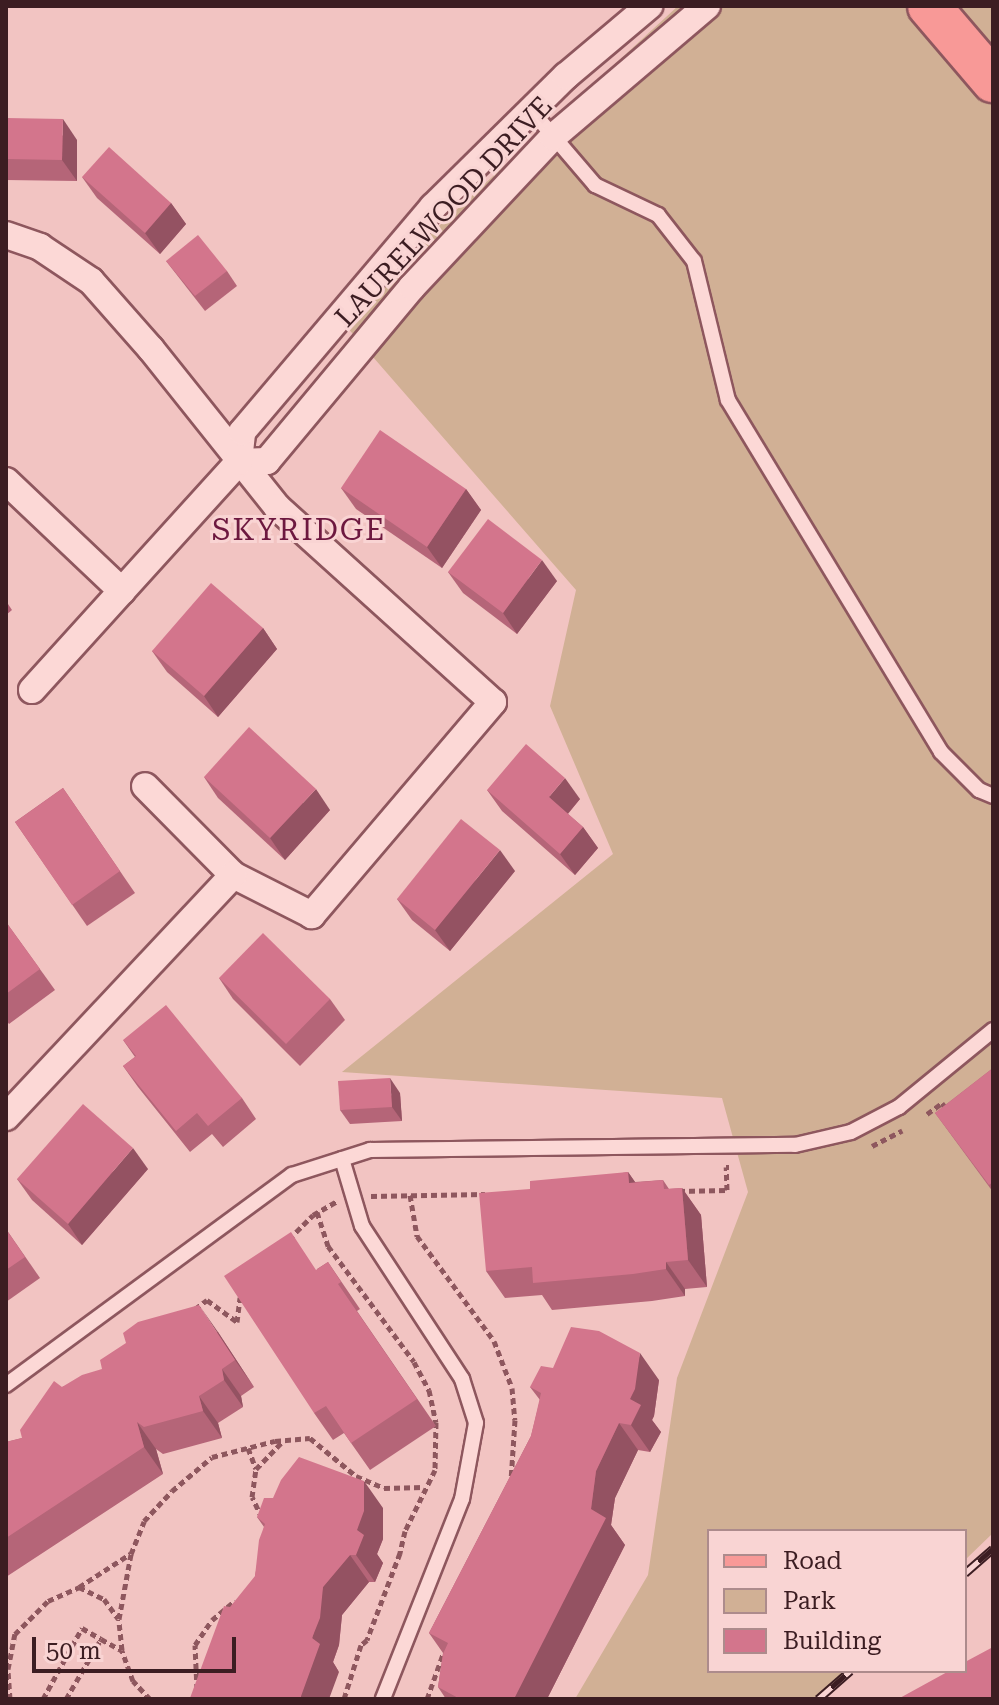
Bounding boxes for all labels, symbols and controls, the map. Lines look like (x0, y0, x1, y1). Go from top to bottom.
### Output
street label: LAURELWOOD DRIVE (328, 90, 560, 334)
district label: SKYRIDGE (212, 512, 386, 548)
legend (707, 1529, 967, 1673)
text: Road (783, 1547, 842, 1575)
text: Park (783, 1587, 836, 1615)
scale bar (36, 1621, 240, 1671)
text: Building (783, 1627, 881, 1655)
text: 50 m (46, 1637, 101, 1665)

